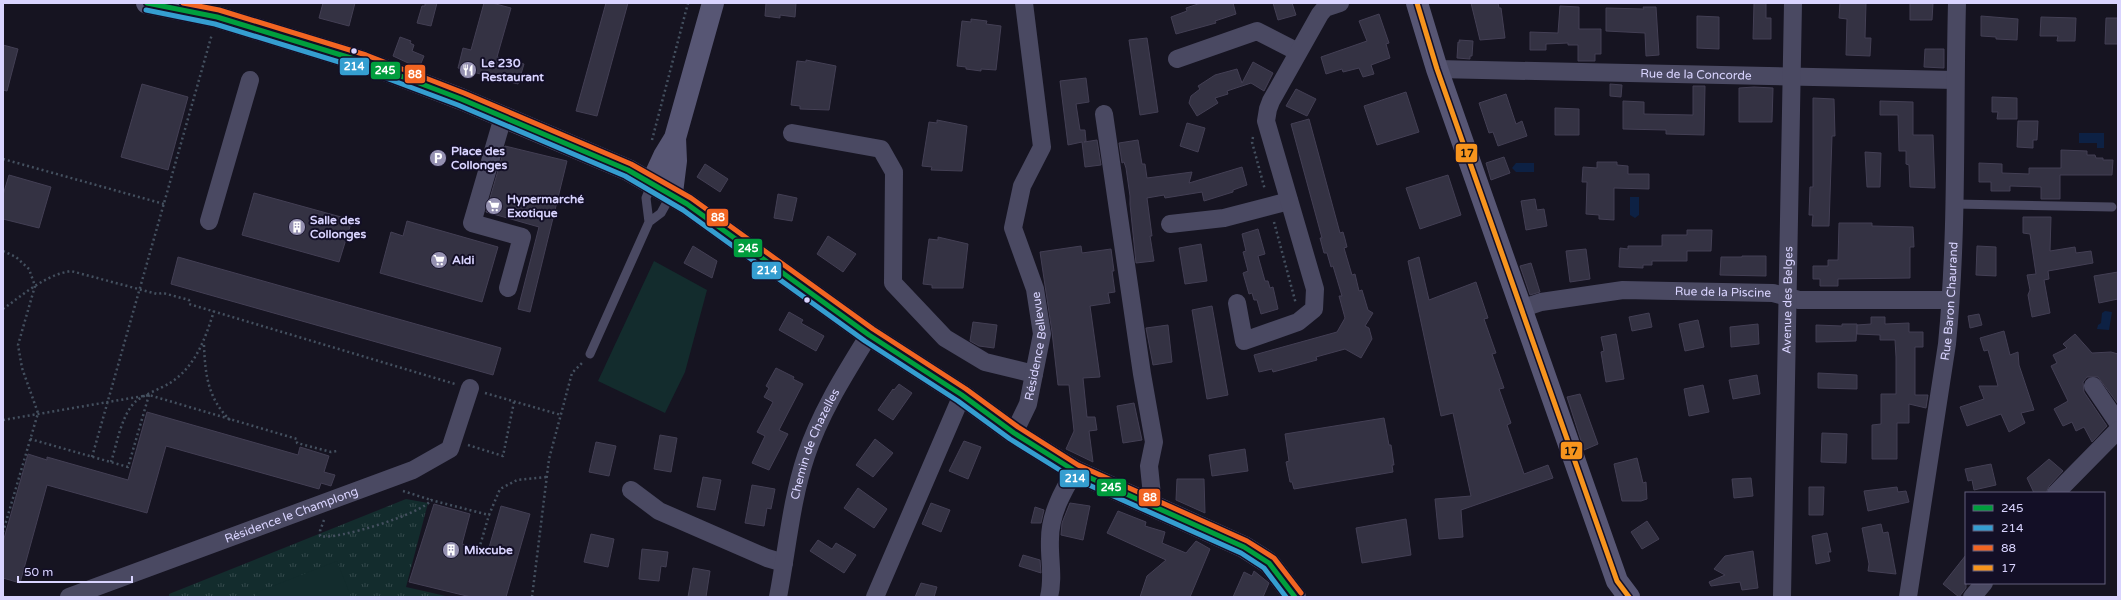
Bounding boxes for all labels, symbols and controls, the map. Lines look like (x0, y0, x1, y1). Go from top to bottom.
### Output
unlabelled marker (349, 46, 359, 56)
place label: Le 230 Restaurant (481, 56, 544, 84)
line badge: 214 (339, 57, 370, 76)
text: 214 (344, 60, 364, 73)
restaurant icon: Le 230 Restaurant (458, 60, 478, 80)
line badge: 245 (370, 61, 401, 80)
text: 245 (375, 64, 395, 77)
line badge: 88 (404, 64, 426, 84)
street label: Rue de la Concorde (1640, 66, 1752, 83)
text: 88 (408, 68, 422, 81)
line badge: 17 (1455, 143, 1478, 163)
place label: Place des Collonges (451, 144, 507, 173)
text: 17 (1460, 147, 1474, 160)
parking icon: Place des Collonges (428, 148, 448, 168)
place label: Hypermarché Exotique (507, 192, 584, 221)
supermarket icon: Hypermarché Exotique (484, 196, 504, 216)
line badge: 88 (706, 208, 729, 227)
text: 88 (711, 211, 725, 224)
place label: Salle des Collonges (310, 213, 366, 242)
building icon: Salle des Collonges (287, 217, 307, 237)
line badge: 245 (733, 238, 763, 258)
street label: Rue Baron Chaurand (1938, 241, 1960, 361)
text: 245 (738, 242, 758, 255)
street label: Avenue des Belges (1780, 246, 1795, 354)
supermarket icon: Aldi (429, 250, 449, 270)
place label: Aldi (452, 253, 474, 267)
line badge: 214 (751, 261, 782, 280)
text: 214 (757, 264, 777, 277)
street label: Rue de la Piscine (1675, 284, 1772, 300)
street label: Résidence Bellevue (1022, 291, 1049, 402)
unlabelled marker (802, 295, 812, 305)
street label: Chemin de Chazelles (788, 386, 842, 501)
line badge: 17 (1560, 441, 1583, 460)
text: 17 (1564, 445, 1578, 458)
line badge: 214 (1059, 469, 1090, 488)
text: 214 (1065, 472, 1085, 485)
line badge: 245 (1096, 478, 1127, 497)
text: 245 (1101, 481, 1121, 494)
street label: Résidence le Champlong (223, 484, 360, 546)
line badge: 88 (1138, 488, 1161, 507)
text: 88 (1143, 491, 1157, 504)
legend (1965, 492, 2105, 584)
text: 245 (2001, 501, 2024, 515)
text: 214 (2001, 521, 2024, 535)
building icon: Mixcube (441, 540, 461, 560)
text: 88 (2001, 541, 2016, 555)
place label: Mixcube (464, 543, 513, 557)
scale bar (18, 558, 132, 584)
text: 17 (2001, 561, 2016, 575)
text: 50 m (24, 565, 53, 579)

